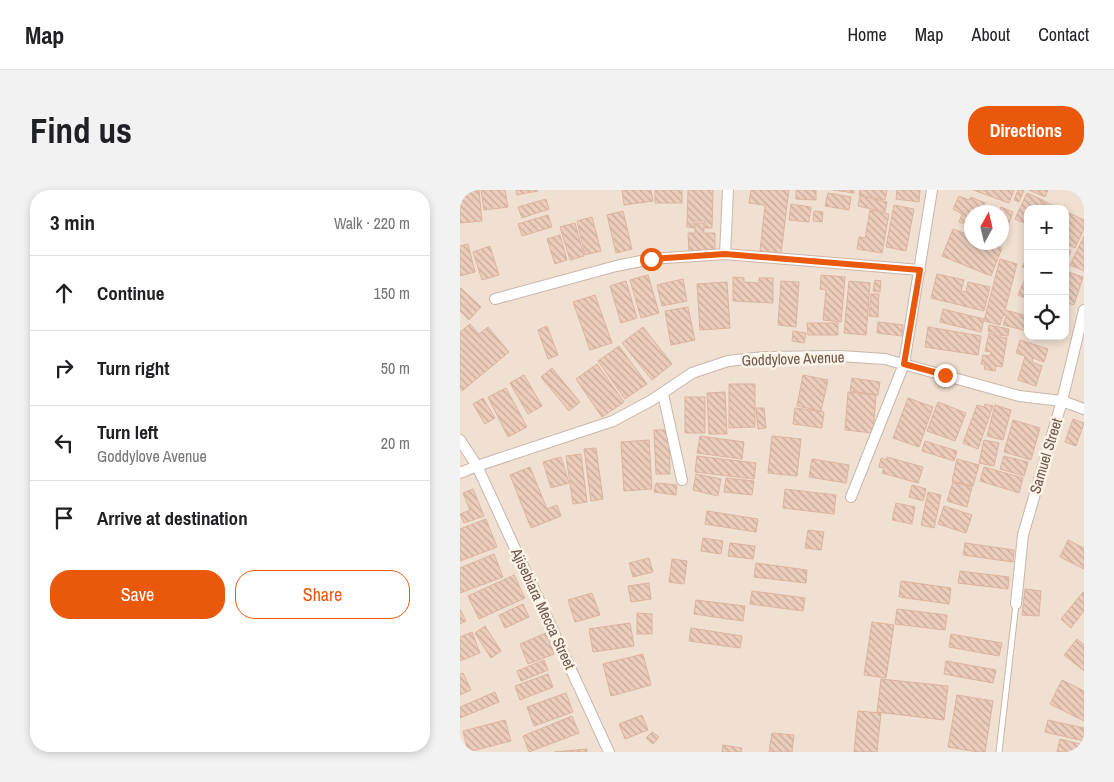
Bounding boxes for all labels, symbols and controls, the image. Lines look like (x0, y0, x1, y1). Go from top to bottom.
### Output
text: Map (25, 19, 64, 51)
text: Home (847, 22, 887, 47)
text: Map (915, 22, 944, 47)
text: About (972, 22, 1010, 47)
text: Contact (1038, 22, 1089, 47)
button: Directions (968, 106, 1084, 155)
text: Find us (30, 107, 132, 154)
north arrow (964, 205, 1009, 250)
map controls (1024, 205, 1069, 340)
button: + (1024, 205, 1069, 250)
text: 3 min (50, 208, 95, 237)
text: Walk · 220 m (334, 212, 410, 234)
route start (640, 248, 663, 271)
button: − (1024, 250, 1069, 295)
icon: ahead (50, 279, 78, 307)
text: Continue (97, 280, 165, 306)
text: 150 m (374, 282, 410, 304)
button: locate (1024, 295, 1069, 340)
street label: Goddylove Avenue (741, 346, 845, 371)
icon: right (50, 354, 78, 382)
text: Turn right (97, 355, 169, 381)
text: 50 m (381, 357, 410, 379)
route end (934, 364, 957, 387)
street label: Samuel Street (1024, 415, 1067, 496)
text: Turn left (97, 419, 158, 445)
icon: left (50, 429, 78, 457)
text: 20 m (381, 432, 410, 454)
text: Goddylove Avenue (97, 445, 207, 467)
icon: arrive (50, 504, 78, 532)
text: Arrive at destination (97, 505, 248, 531)
street label: Ajisebiara Mecca Street (506, 544, 581, 673)
button: Save (50, 570, 225, 619)
button: Share (235, 570, 410, 619)

